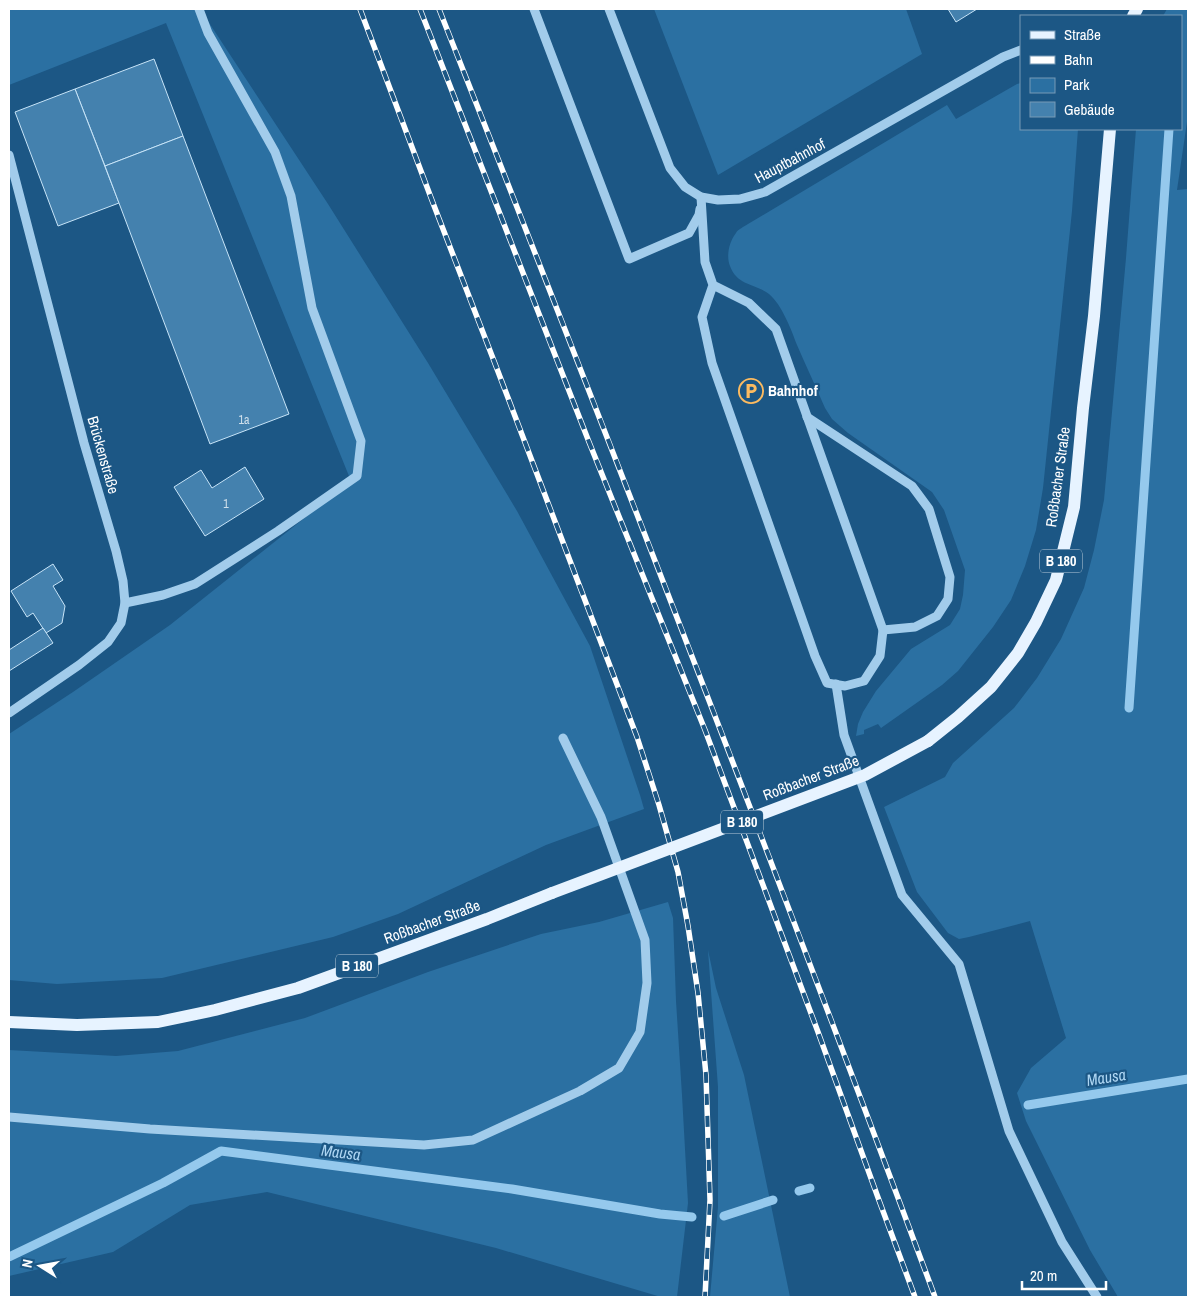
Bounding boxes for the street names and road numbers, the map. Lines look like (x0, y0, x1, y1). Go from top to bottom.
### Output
street label: Hauptbahnhof (751, 133, 829, 188)
street label: Brückenstraße (82, 414, 125, 496)
street label: Roßbacher Straße (1040, 425, 1075, 528)
road number: B 180 (1040, 550, 1082, 572)
street label: Roßbacher Straße (760, 750, 862, 805)
road number: B 180 (721, 810, 763, 834)
street label: Roßbacher Straße (381, 894, 483, 949)
road number: B 180 (336, 954, 378, 978)

